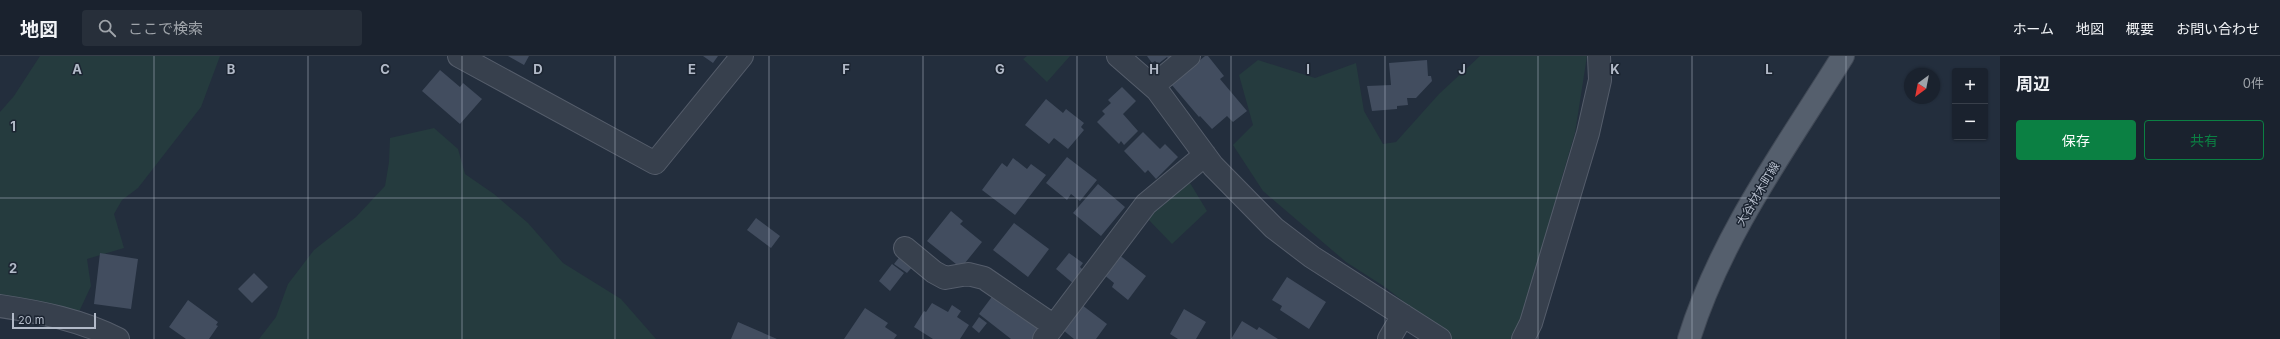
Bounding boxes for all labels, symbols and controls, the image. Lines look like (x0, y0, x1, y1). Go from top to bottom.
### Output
search box (82, 10, 362, 46)
icon: search (96, 17, 118, 39)
text: 地図 (20, 18, 58, 41)
text: ここで検索 (128, 19, 203, 38)
text: ホーム (2012, 20, 2054, 37)
text: 地図 (2076, 20, 2104, 37)
text: 概要 (2126, 20, 2154, 37)
text: お問い合わせ (2176, 20, 2260, 37)
text: A (72, 61, 82, 77)
text: B (227, 61, 236, 77)
text: C (380, 61, 390, 77)
text: D (533, 61, 543, 77)
text: E (688, 61, 696, 77)
text: F (842, 61, 850, 77)
text: G (995, 61, 1005, 77)
text: H (1149, 61, 1159, 77)
text: I (1306, 61, 1310, 77)
text: J (1458, 61, 1466, 77)
text: K (1610, 61, 1620, 77)
text: L (1765, 61, 1773, 77)
north arrow (1904, 68, 1940, 104)
map controls (1952, 68, 1988, 140)
button: + (1952, 68, 1988, 104)
text: 周辺 (2016, 74, 2050, 94)
text: 0件 (2243, 75, 2264, 91)
button: − (1952, 104, 1988, 140)
text: 1 (10, 118, 16, 134)
button: 保存 (2016, 120, 2136, 160)
button: 共有 (2144, 120, 2264, 160)
street label: 大谷材木町線 (1733, 159, 1783, 228)
text: 2 (9, 260, 17, 276)
scale bar (12, 311, 96, 330)
text: 20 m (18, 313, 44, 327)

